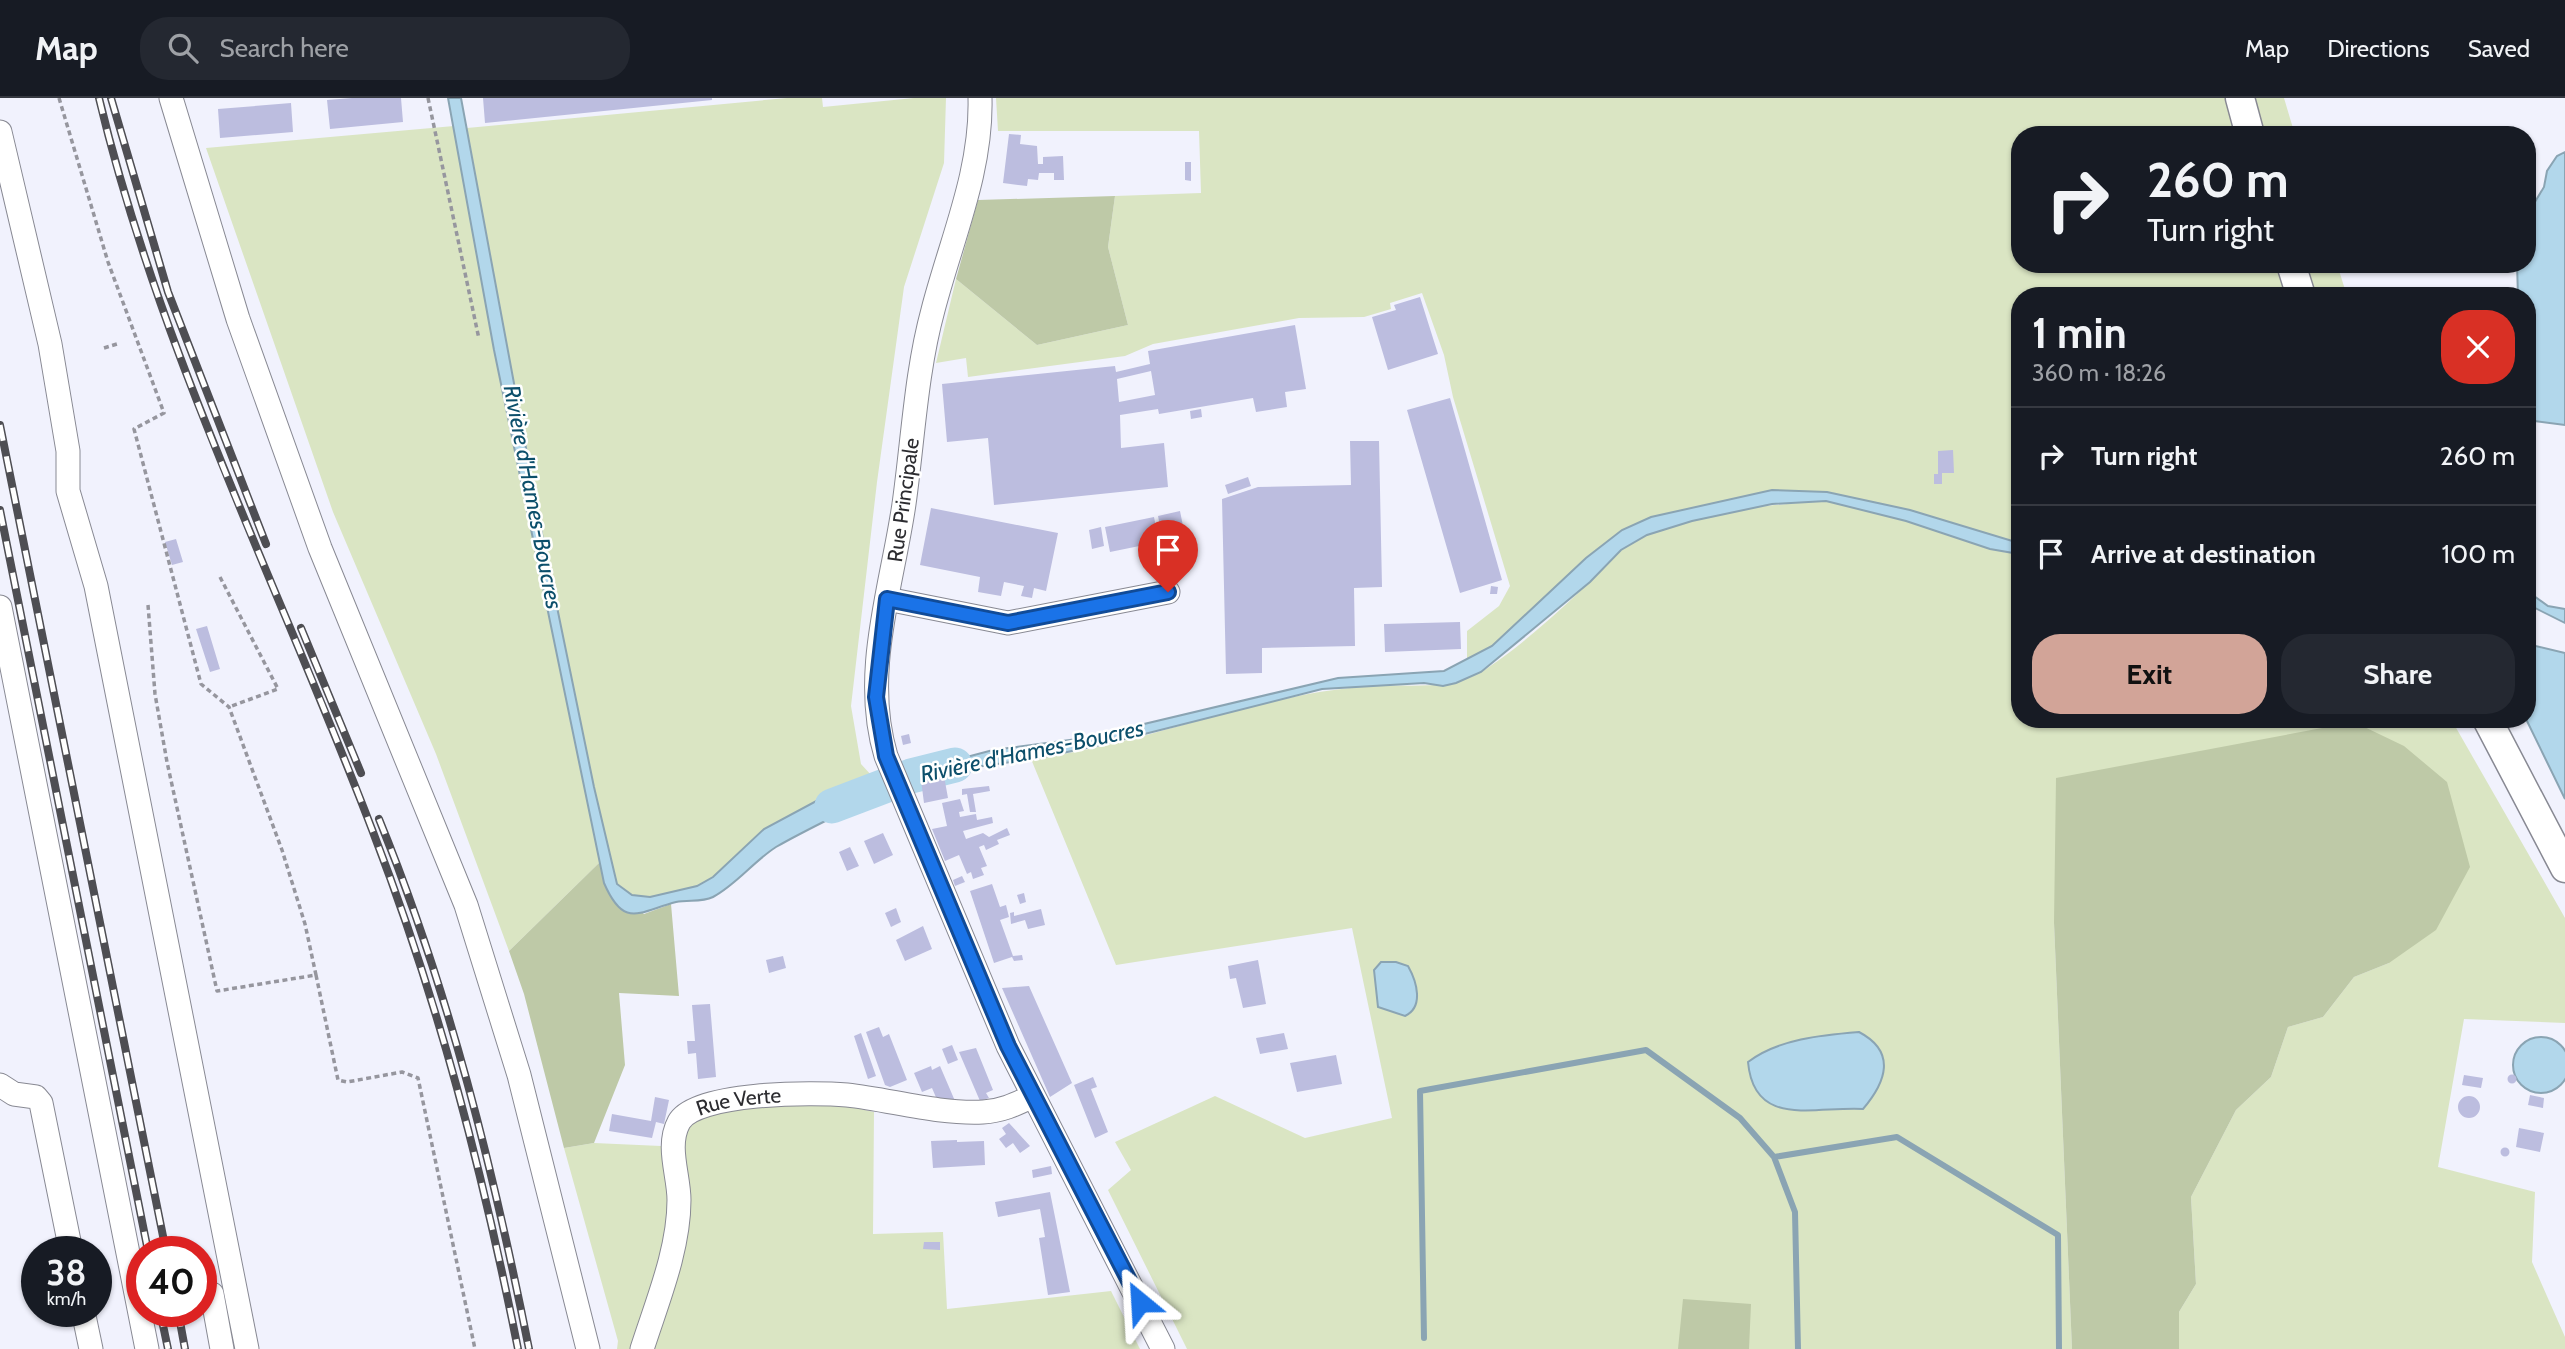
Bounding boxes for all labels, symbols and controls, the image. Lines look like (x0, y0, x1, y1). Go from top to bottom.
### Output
search box (140, 17, 630, 80)
text: Map (35, 28, 98, 68)
icon: search (164, 29, 202, 67)
text: Search here (220, 32, 349, 64)
text: Map (2245, 34, 2289, 63)
text: Directions (2327, 34, 2430, 63)
text: Saved (2468, 34, 2530, 63)
text: 260 m (2147, 150, 2289, 209)
icon: right (2032, 154, 2123, 245)
text: Turn right (2147, 210, 2274, 249)
text: 1 min (2032, 307, 2127, 359)
button: close (2441, 310, 2515, 384)
text: 360 m · 18:26 (2032, 359, 2166, 387)
water label: Rivière d'Hames-Boucres (498, 383, 568, 611)
street label: Rue Principale (882, 436, 924, 564)
icon: right (2032, 437, 2070, 475)
text: Turn right (2091, 440, 2197, 472)
text: 260 m (2440, 440, 2515, 472)
pin (1138, 520, 1198, 592)
icon: arrive (1149, 531, 1187, 569)
icon: arrive (2032, 535, 2070, 573)
text: Arrive at destination (2091, 538, 2316, 570)
text: 100 m (2442, 538, 2515, 570)
button: Exit (2032, 634, 2267, 714)
button: Share (2281, 634, 2515, 714)
water label: Rivière d'Hames-Boucres (918, 714, 1146, 788)
street label: Rue Verte (692, 1082, 782, 1120)
speed limit sign: 40 (126, 1236, 217, 1327)
text: 38 (46, 1251, 87, 1294)
position arrow (1103, 1265, 1177, 1339)
text: km/h (47, 1288, 86, 1310)

